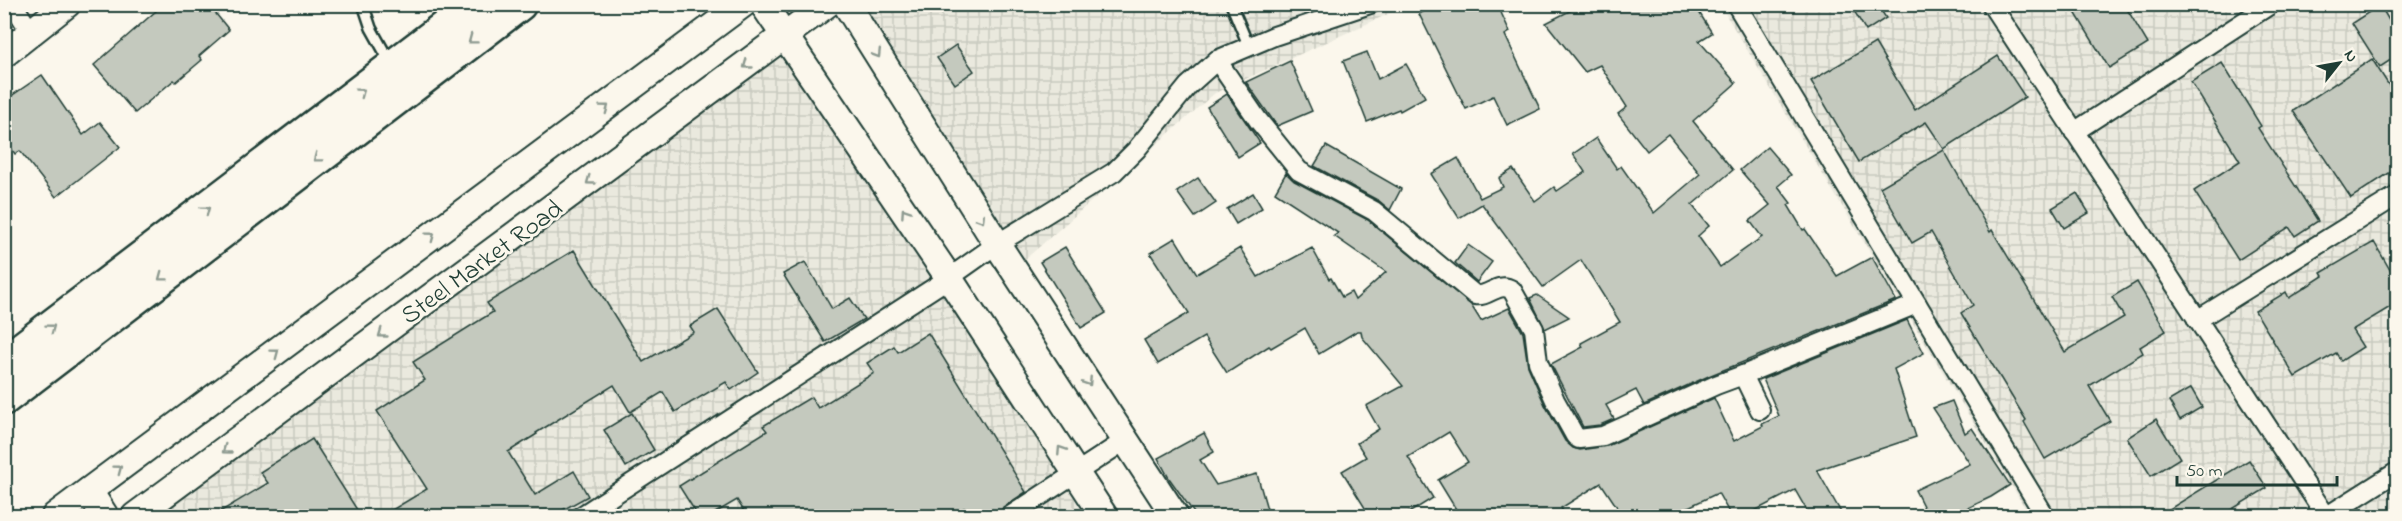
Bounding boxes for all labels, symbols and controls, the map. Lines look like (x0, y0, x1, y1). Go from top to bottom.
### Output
one-way arrow (468, 33, 479, 44)
north arrow (2309, 33, 2369, 93)
text: N (2337, 45, 2363, 67)
one-way arrow (870, 48, 882, 58)
one-way arrow (742, 58, 753, 69)
one-way arrow (355, 88, 366, 99)
one-way arrow (598, 104, 609, 115)
one-way arrow (313, 151, 324, 162)
one-way arrow (586, 173, 597, 184)
street label: Steel Market Road (394, 191, 572, 335)
one-way arrow (200, 206, 211, 217)
one-way arrow (901, 208, 912, 219)
one-way arrow (974, 213, 986, 223)
one-way arrow (425, 233, 436, 244)
one-way arrow (158, 270, 169, 281)
one-way arrow (44, 324, 55, 335)
one-way arrow (378, 327, 389, 338)
one-way arrow (268, 349, 279, 360)
one-way arrow (1081, 375, 1092, 386)
one-way arrow (221, 443, 232, 454)
one-way arrow (1056, 446, 1068, 456)
scale bar (2177, 449, 2338, 487)
text: 50 m (2186, 459, 2223, 485)
one-way arrow (112, 465, 123, 476)

